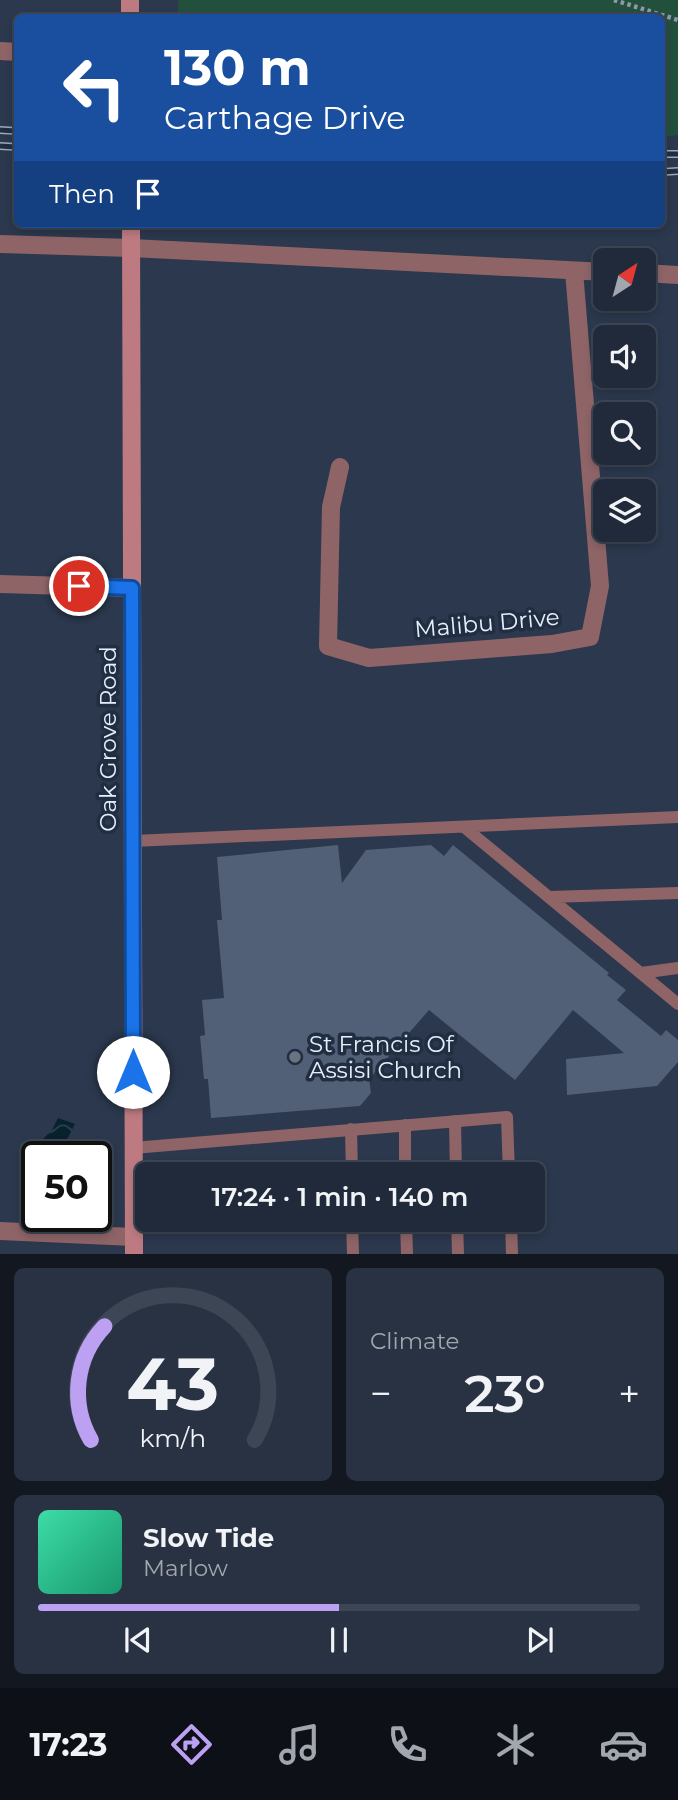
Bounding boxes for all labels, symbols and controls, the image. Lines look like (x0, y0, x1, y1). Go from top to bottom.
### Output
text: 130 m (164, 38, 311, 97)
icon: left (49, 42, 140, 133)
text: Carthage Drive (164, 98, 406, 137)
icon: arrive (129, 175, 167, 213)
text: Then (49, 178, 115, 210)
north arrow (593, 248, 656, 312)
map controls (593, 248, 656, 542)
button: sound (593, 325, 656, 388)
button: search (593, 402, 656, 465)
button: layers (593, 479, 656, 542)
pin (49, 556, 109, 616)
icon: arrive (60, 567, 98, 605)
street label: Malibu Drive (413, 603, 561, 643)
street label: Oak Grove Road (94, 646, 122, 832)
place label: St Francis Of Assisi Church (309, 1030, 462, 1084)
position arrow (96, 1035, 170, 1109)
marker: St Francis Of Assisi Church (287, 1049, 303, 1065)
speed limit sign: 50 (21, 1141, 112, 1232)
text: 17:24 · 1 min · 140 m (212, 1181, 468, 1213)
text: Climate (370, 1327, 459, 1355)
text: 43 (127, 1341, 219, 1429)
text: 23° (464, 1362, 546, 1425)
text: − (370, 1370, 392, 1417)
text: + (618, 1370, 640, 1417)
text: km/h (140, 1423, 206, 1453)
text: Slow Tide (143, 1522, 274, 1554)
text: Marlow (143, 1554, 228, 1582)
icon: previous (119, 1621, 157, 1659)
icon: pause (320, 1621, 358, 1659)
icon: next (521, 1621, 559, 1659)
icon: directions (167, 1720, 216, 1769)
icon: music (275, 1720, 324, 1769)
icon: phone (383, 1720, 432, 1769)
icon: climate (491, 1720, 540, 1769)
icon: car (599, 1720, 648, 1769)
text: 17:23 (30, 1725, 108, 1764)

